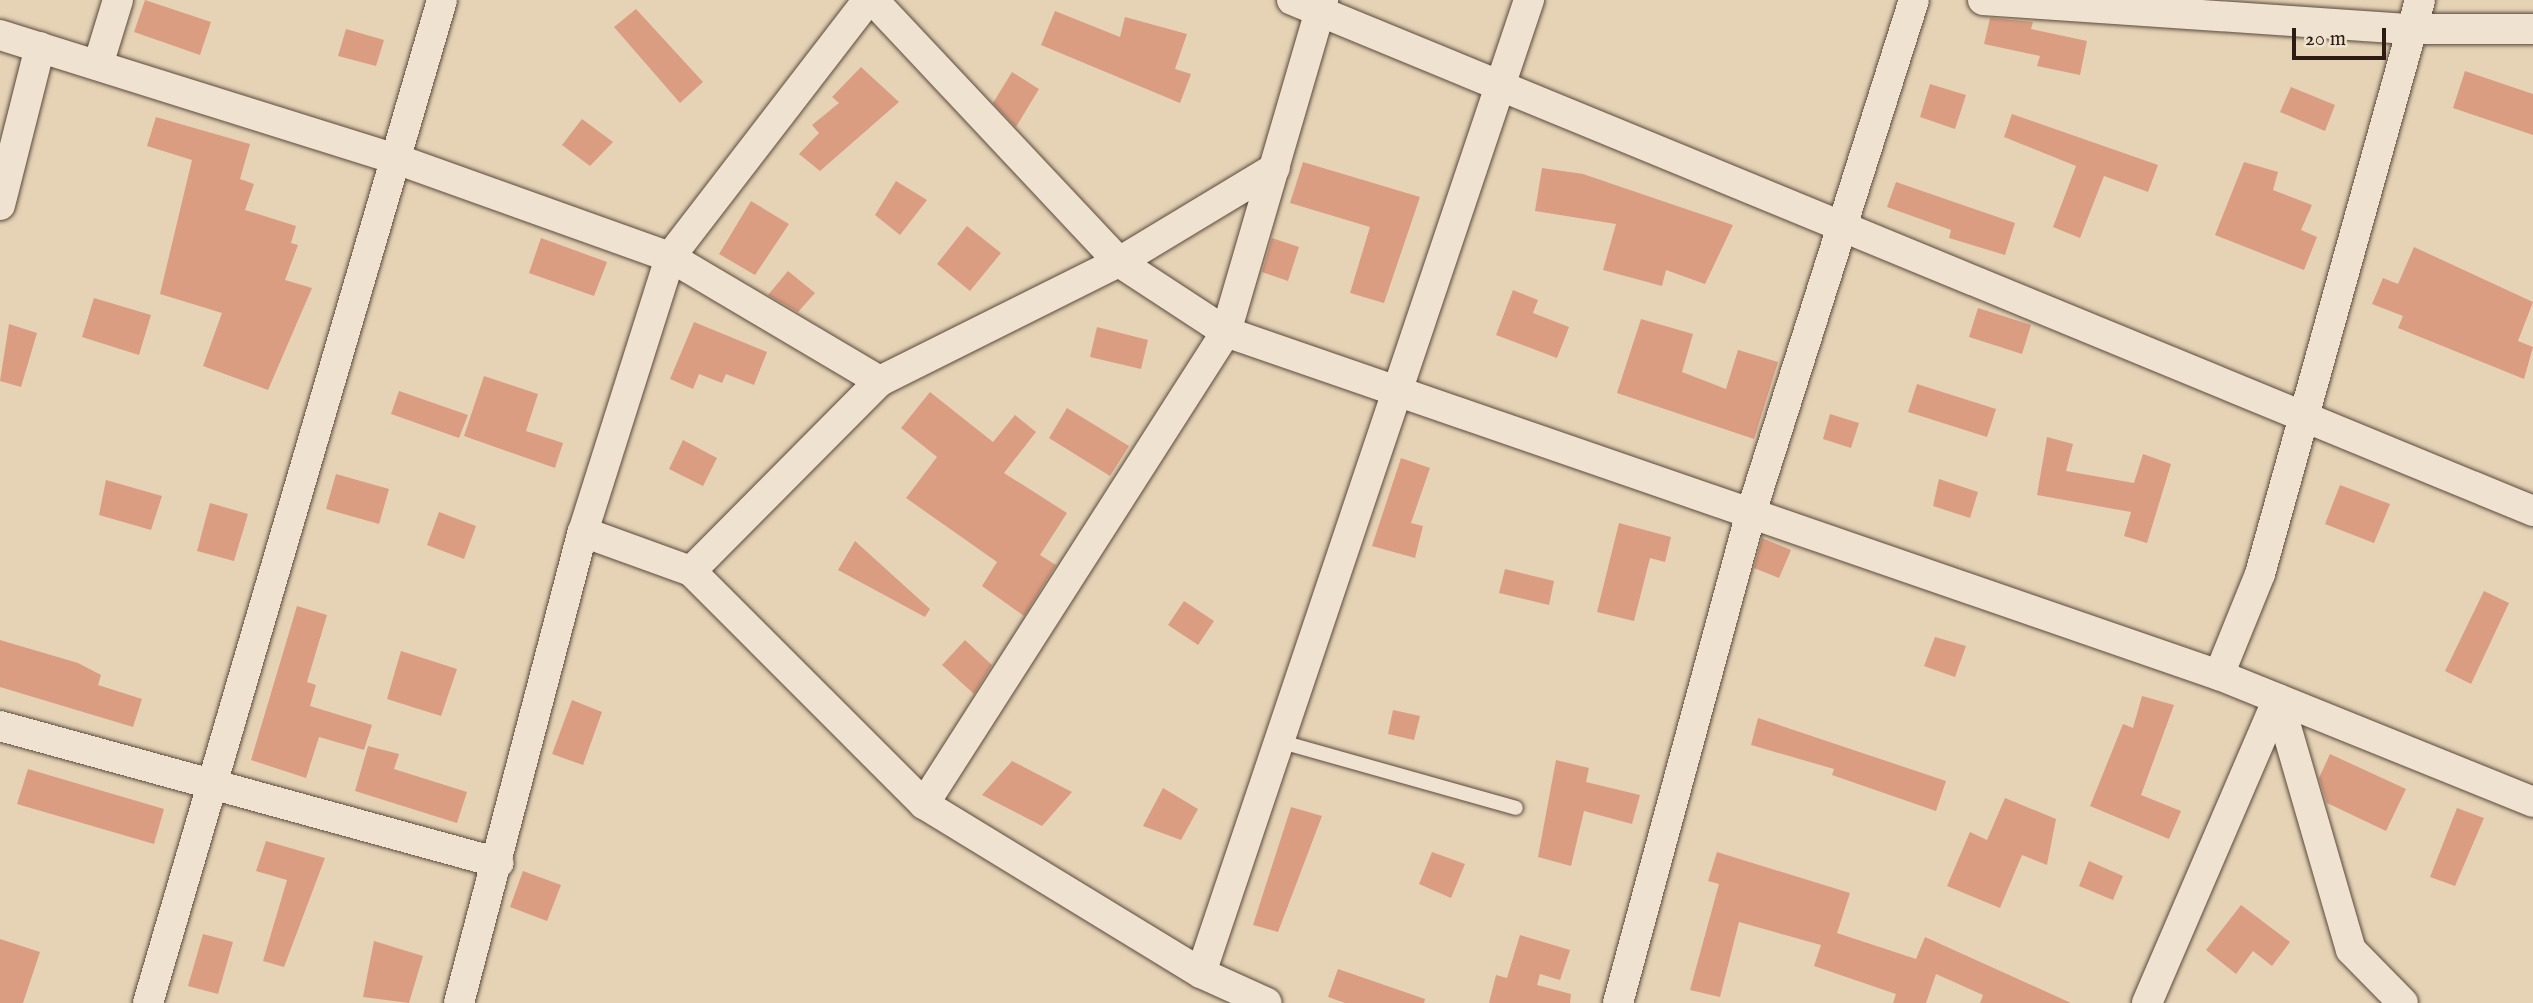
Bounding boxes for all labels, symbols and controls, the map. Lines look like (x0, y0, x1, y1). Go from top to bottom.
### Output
scale bar (2295, 14, 2390, 58)
text: 20 m (2305, 26, 2346, 53)

